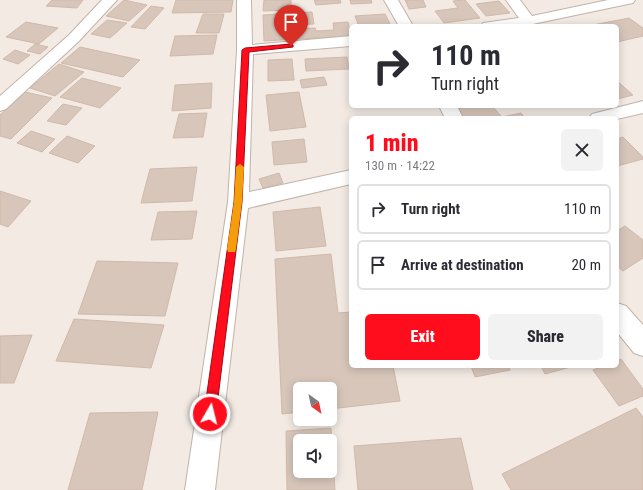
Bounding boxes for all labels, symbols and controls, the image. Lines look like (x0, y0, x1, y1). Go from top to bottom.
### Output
pin (274, 5, 308, 46)
icon: arrive (280, 11, 302, 33)
text: 110 m (431, 39, 501, 72)
icon: right (365, 40, 417, 92)
text: Turn right (431, 73, 499, 94)
text: 1 min (365, 129, 419, 157)
button: close (561, 129, 603, 171)
text: 130 m · 14:22 (365, 158, 435, 173)
icon: right (367, 198, 389, 220)
text: Turn right (401, 200, 460, 218)
text: 110 m (564, 200, 601, 218)
icon: arrive (367, 254, 389, 276)
text: Arrive at destination (401, 256, 524, 274)
text: 20 m (571, 256, 601, 274)
button: Exit (365, 314, 480, 360)
button: Share (488, 314, 603, 360)
north arrow (293, 382, 337, 426)
map controls (293, 382, 337, 478)
position arrow (189, 393, 231, 435)
button: sound (293, 434, 337, 478)

